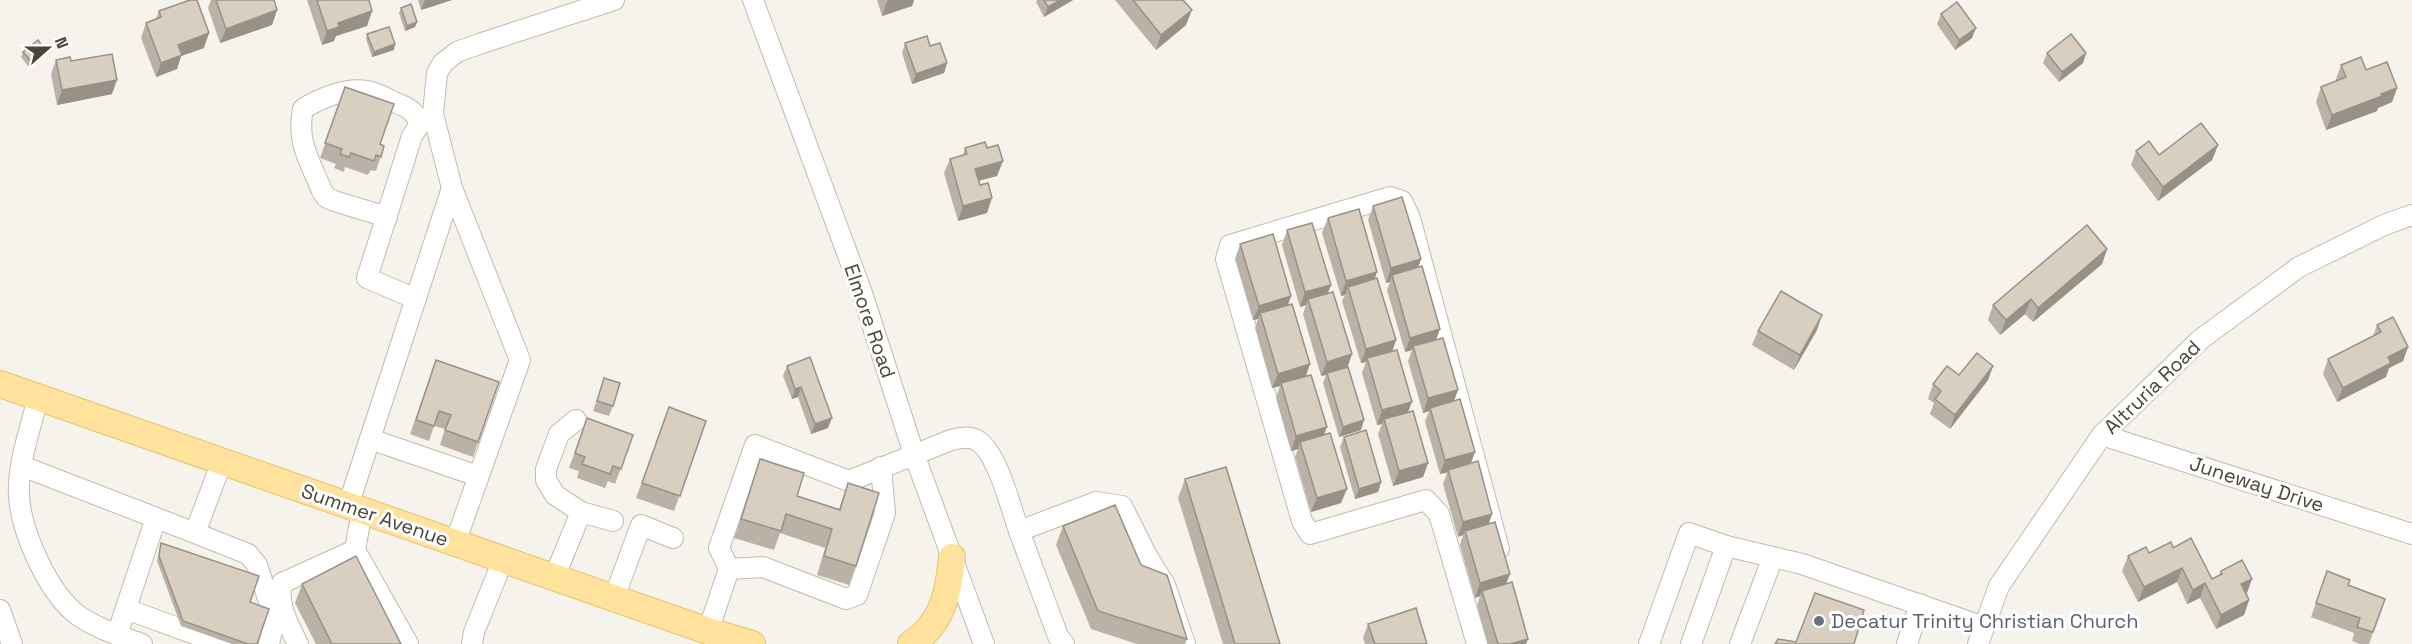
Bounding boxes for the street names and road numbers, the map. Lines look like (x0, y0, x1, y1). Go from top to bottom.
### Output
street label: Elmore Road (838, 261, 902, 381)
street label: Altruria Road (2098, 334, 2206, 440)
street label: Juneway Drive (2186, 450, 2328, 518)
street label: Summer Avenue (298, 478, 452, 552)

